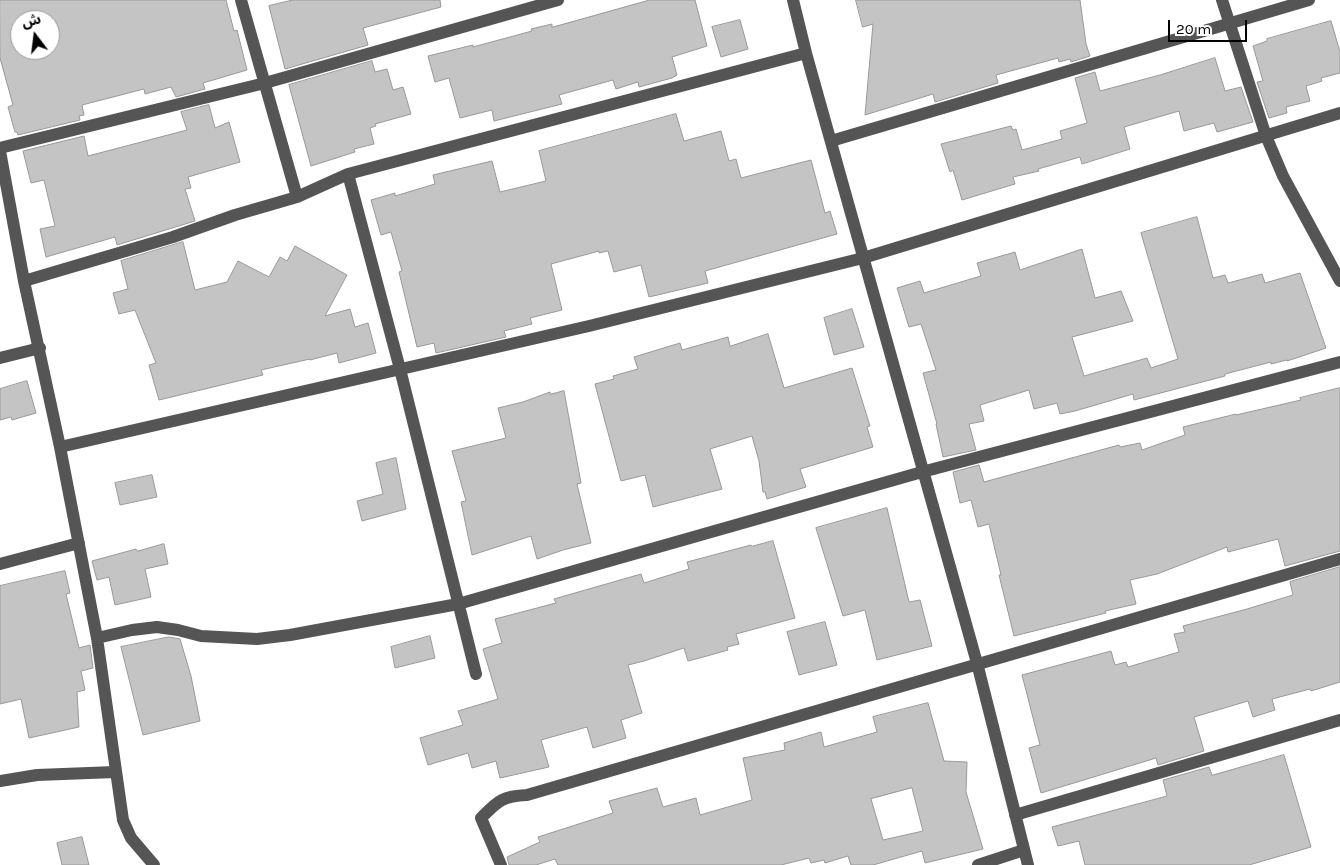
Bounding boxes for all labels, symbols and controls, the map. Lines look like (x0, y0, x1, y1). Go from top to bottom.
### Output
north arrow (10, 10, 60, 60)
text: ش (20, 10, 43, 32)
scale bar (1170, 10, 1249, 42)
text: 20 m (1176, 20, 1211, 38)

